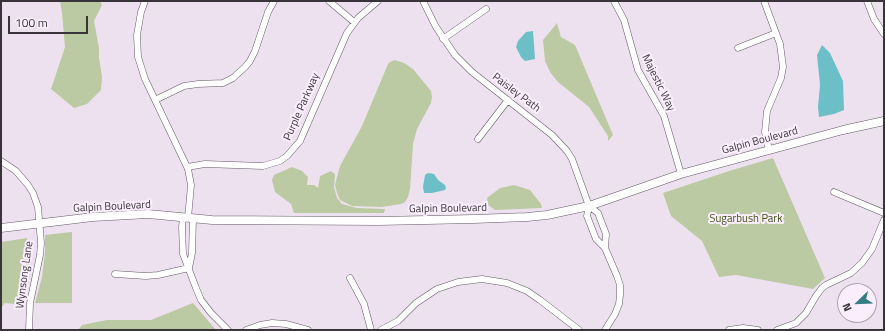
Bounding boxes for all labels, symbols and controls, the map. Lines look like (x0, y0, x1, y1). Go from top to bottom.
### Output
scale bar (10, 8, 90, 34)
text: 100 m (15, 13, 48, 32)
street label: Majestic Way (639, 52, 677, 114)
street label: Purple Parkway (281, 71, 323, 143)
street label: Paisley Path (489, 71, 543, 115)
street label: Galpin Boulevard (721, 125, 799, 157)
street label: Galpin Boulevard (73, 198, 151, 216)
street label: Galpin Boulevard (409, 202, 487, 216)
park label: Sugarbush Park (710, 212, 782, 226)
street label: Wynsong Lane (14, 240, 36, 310)
north arrow (837, 283, 877, 323)
text: N (838, 301, 856, 314)

